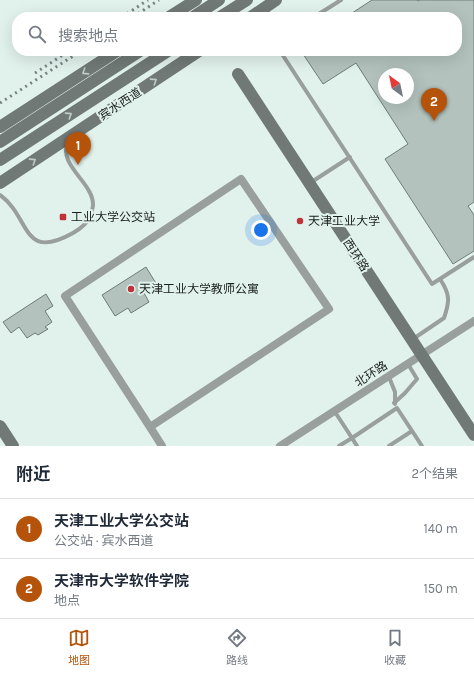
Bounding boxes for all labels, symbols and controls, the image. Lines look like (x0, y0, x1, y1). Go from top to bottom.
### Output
search box (12, 12, 462, 56)
icon: search (26, 23, 48, 45)
text: 搜索地点 (58, 27, 118, 45)
one-way arrow (82, 67, 89, 74)
north arrow (378, 68, 414, 104)
one-way arrow (150, 78, 157, 86)
street label: 宾水西道 (96, 85, 144, 123)
pin: 2 (421, 88, 447, 121)
one-way arrow (65, 112, 72, 120)
pin: 1 (65, 132, 91, 165)
one-way arrow (28, 159, 35, 166)
place label: 工业大学公交站 (71, 210, 155, 224)
marker: 工业大学公交站 (58, 212, 68, 222)
place label: 天津工业大学 (308, 214, 380, 228)
marker: 天津工业大学 (295, 216, 305, 226)
your location (251, 220, 271, 240)
street label: 西环路 (340, 236, 372, 274)
place label: 天津工业大学教师公寓 (139, 282, 259, 296)
marker: 天津工业大学教师公寓 (126, 284, 136, 294)
street label: 北环路 (352, 358, 390, 390)
text: 附近 (16, 464, 50, 484)
text: 2个结果 (411, 466, 458, 481)
text: 天津工业大学公交站 (54, 512, 189, 530)
text: 1 (27, 521, 31, 536)
text: 140 m (423, 521, 458, 536)
text: 公交站 · 宾水西道 (54, 533, 154, 548)
text: 天津市大学软件学院 (54, 572, 189, 590)
text: 2 (25, 581, 33, 596)
text: 150 m (423, 581, 458, 596)
text: 地点 (54, 593, 80, 608)
tab: 地图 (68, 627, 90, 667)
tab: 路线 (226, 627, 248, 667)
tab: 收藏 (384, 627, 406, 667)

